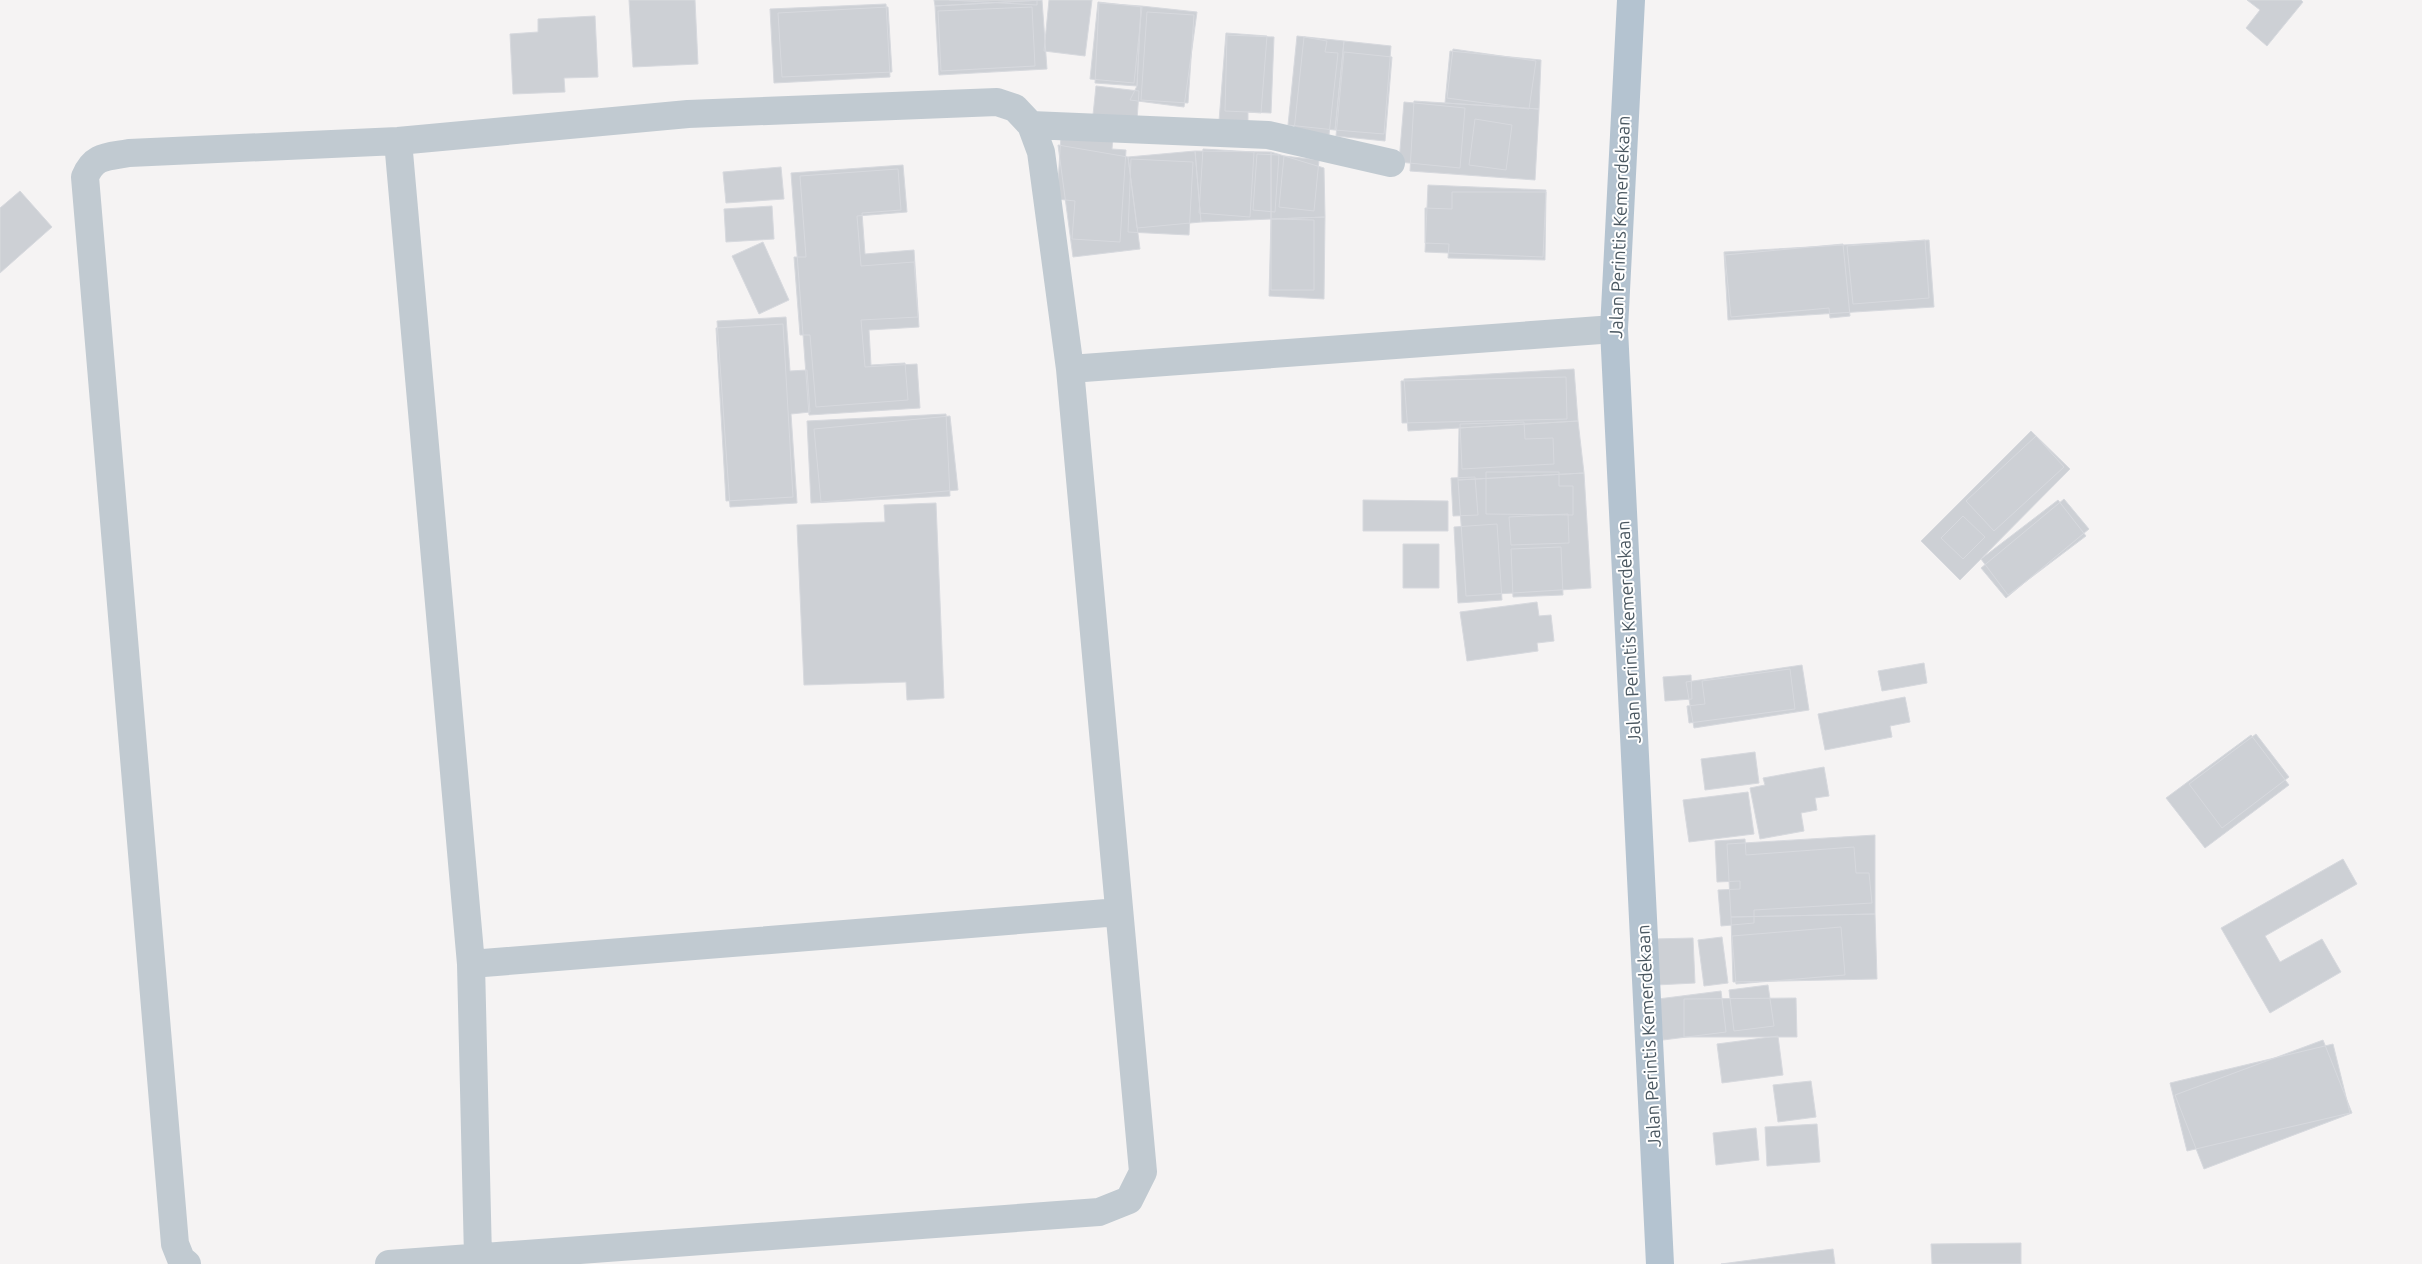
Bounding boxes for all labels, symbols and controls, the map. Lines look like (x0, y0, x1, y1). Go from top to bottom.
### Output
street label: Jalan Perintis Kemerdekaan (1605, 115, 1633, 339)
street label: Jalan Perintis Kemerdekaan (1612, 520, 1644, 744)
street label: Jalan Perintis Kemerdekaan (1632, 924, 1664, 1148)

